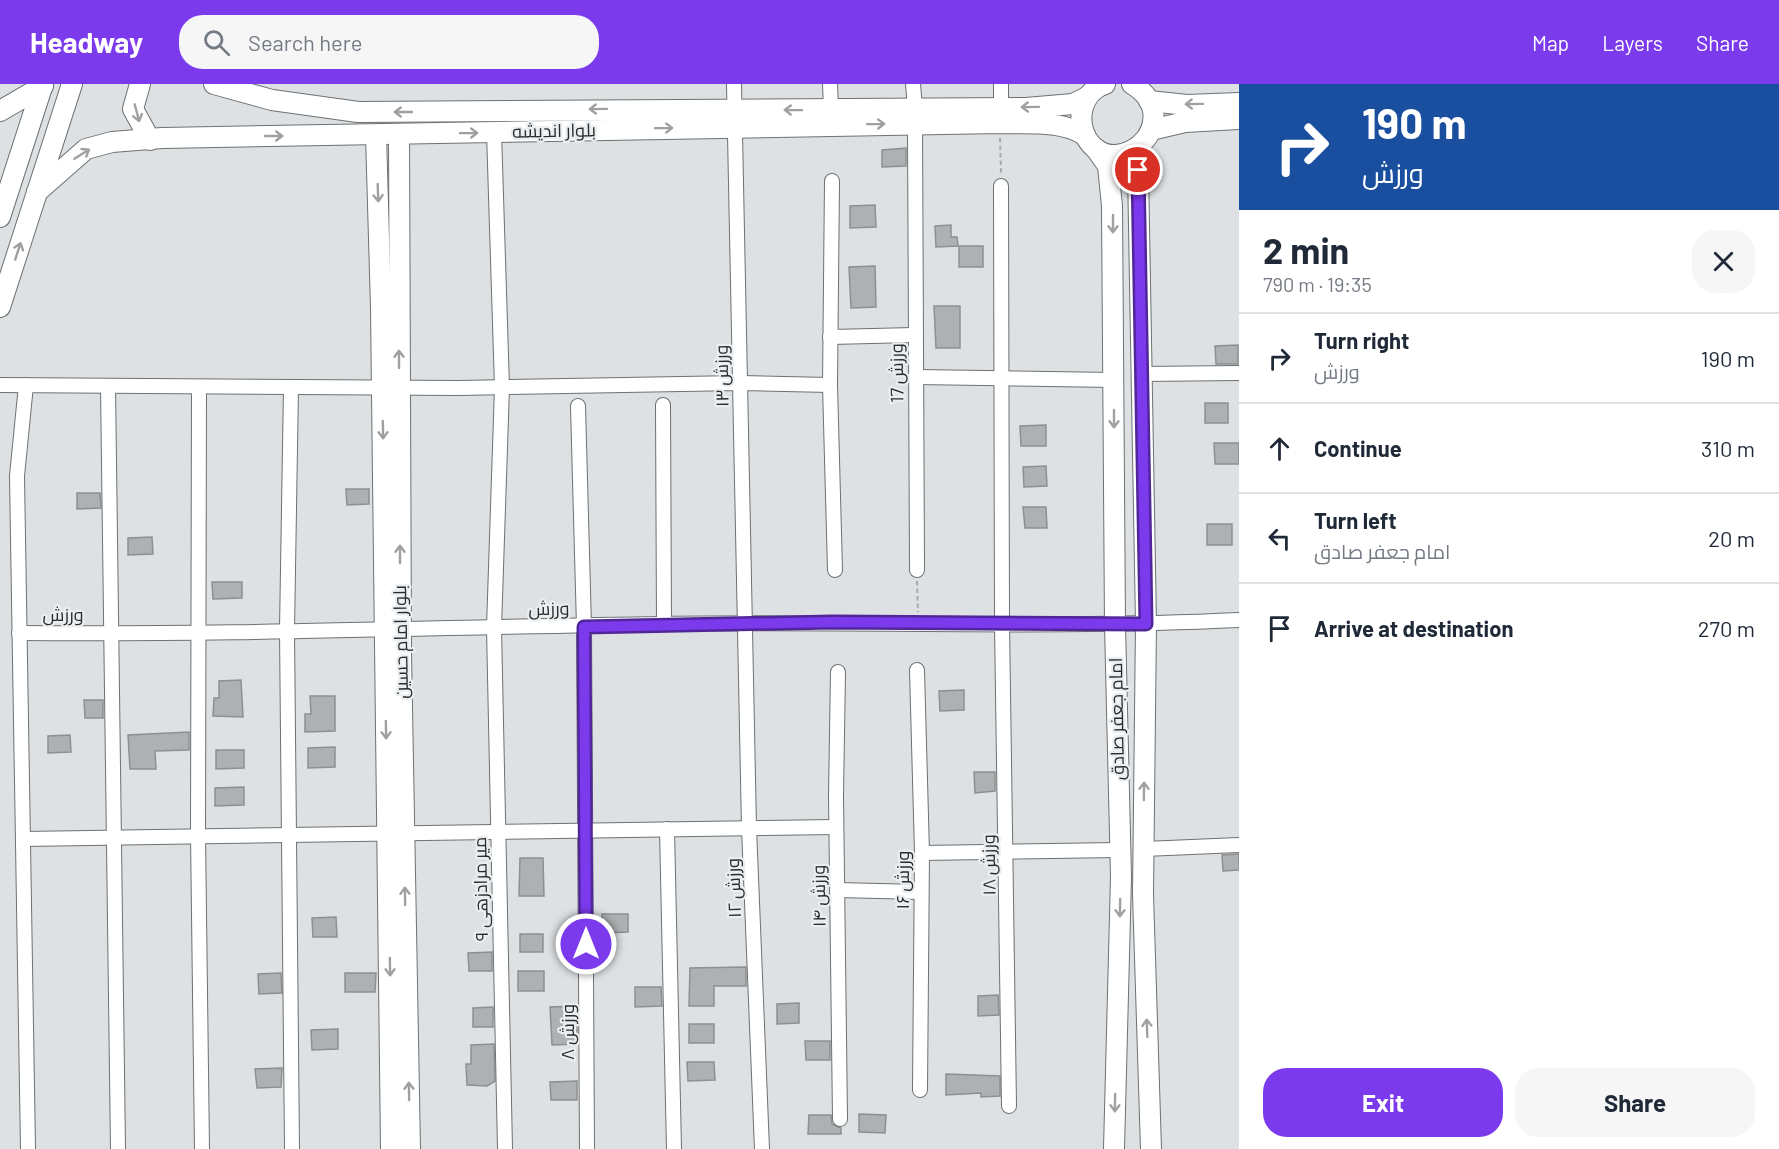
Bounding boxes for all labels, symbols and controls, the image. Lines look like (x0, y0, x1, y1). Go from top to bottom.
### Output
search box (179, 15, 599, 69)
text: Headway (30, 25, 143, 59)
icon: search (200, 26, 233, 59)
text: Search here (248, 29, 362, 55)
text: Map (1532, 30, 1569, 55)
text: Layers (1602, 30, 1663, 55)
text: Share (1696, 30, 1749, 55)
text: 190 m (1362, 97, 1467, 147)
one-way arrow (1185, 99, 1204, 110)
one-way arrow (1020, 102, 1040, 113)
one-way arrow (132, 103, 143, 122)
one-way arrow (588, 103, 608, 115)
one-way arrow (783, 104, 803, 116)
one-way arrow (393, 106, 413, 118)
icon: right (1263, 108, 1341, 186)
street label: بلوار اندیشه (512, 118, 596, 143)
one-way arrow (866, 118, 886, 130)
one-way arrow (653, 122, 673, 134)
one-way arrow (458, 127, 478, 138)
one-way arrow (263, 130, 283, 142)
pin (1112, 144, 1163, 195)
one-way arrow (73, 147, 90, 160)
icon: arrive (1121, 153, 1154, 186)
text: ورزش (1362, 156, 1424, 188)
one-way arrow (372, 183, 384, 203)
one-way arrow (1107, 214, 1118, 234)
text: 2 min (1263, 228, 1349, 271)
button: close (1692, 230, 1755, 293)
one-way arrow (13, 242, 24, 261)
text: 790 m · 19:35 (1263, 272, 1372, 296)
text: Turn right (1314, 327, 1409, 353)
icon: right (1263, 342, 1296, 375)
street label: ورزش 17 (884, 343, 909, 403)
street label: ورزش ۱۳ (709, 345, 734, 407)
text: 190 m (1701, 345, 1755, 371)
one-way arrow (393, 349, 405, 369)
text: ورزش (1314, 359, 1360, 383)
one-way arrow (1108, 409, 1120, 429)
one-way arrow (377, 420, 388, 440)
icon: ahead (1263, 432, 1296, 465)
text: Continue (1314, 435, 1402, 461)
text: 310 m (1701, 435, 1755, 461)
text: Turn left (1314, 507, 1397, 533)
icon: left (1263, 522, 1296, 555)
text: 20 m (1708, 525, 1755, 551)
text: امام جعفر صادق (1314, 539, 1450, 563)
one-way arrow (394, 544, 406, 564)
street label: بلوار امام حسین (388, 585, 414, 699)
street label: ورزش (528, 597, 570, 620)
street label: ورزش (42, 603, 84, 626)
icon: arrive (1263, 612, 1296, 645)
text: Arrive at destination (1314, 615, 1513, 641)
text: 270 m (1698, 615, 1755, 641)
street label: امام جعفر صادق (1104, 657, 1130, 781)
one-way arrow (380, 720, 392, 740)
one-way arrow (1138, 781, 1150, 801)
street label: ورزش ۱۸ (976, 834, 1001, 896)
street label: میر مرادزهی ۹ (468, 837, 493, 941)
street label: ورزش ۱۶ (891, 851, 914, 909)
street label: ورزش ۱۲ (721, 858, 746, 918)
street label: ورزش ۱۴ (806, 865, 831, 927)
one-way arrow (399, 886, 411, 906)
one-way arrow (1114, 897, 1126, 917)
position arrow (554, 912, 618, 976)
one-way arrow (384, 957, 396, 977)
street label: ورزش ۸ (556, 1004, 579, 1060)
one-way arrow (1142, 1018, 1153, 1038)
button: Exit (1263, 1068, 1503, 1137)
button: Share (1515, 1068, 1755, 1137)
one-way arrow (403, 1081, 415, 1101)
one-way arrow (1110, 1092, 1121, 1112)

